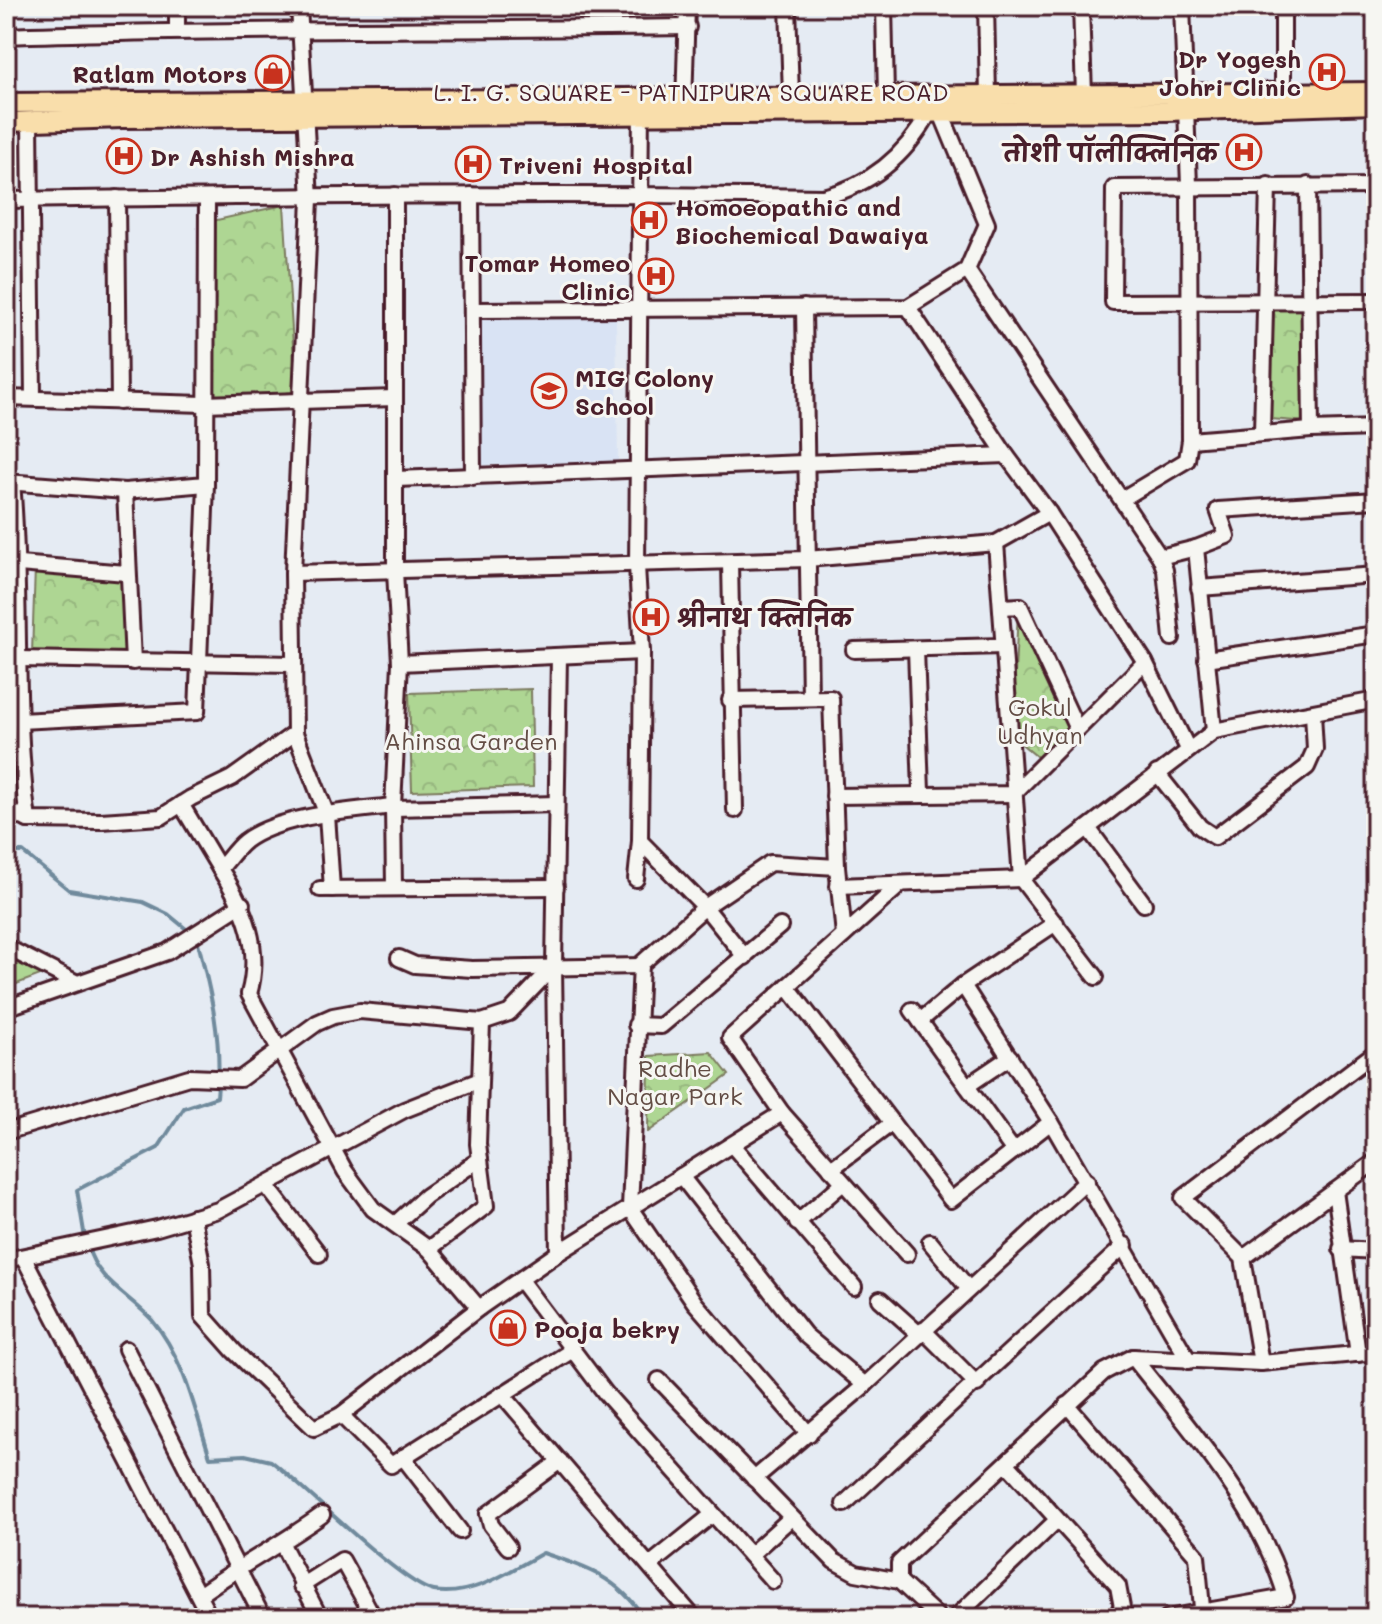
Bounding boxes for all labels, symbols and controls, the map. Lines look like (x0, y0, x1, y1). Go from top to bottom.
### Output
place label: Dr Yogesh Johri Clinic (1159, 43, 1301, 102)
hospital icon: Dr Yogesh Johri Clinic (1308, 53, 1346, 91)
shop icon: Ratlam Motors (254, 54, 292, 92)
place label: Ratlam Motors (72, 58, 247, 89)
street label: L. I. G. SQUARE - PATNIPURA SQUARE ROAD (433, 76, 949, 107)
hospital icon: तोशी पॉलीक्लिनिक (1225, 133, 1263, 171)
place label: तोशी पॉलीक्लिनिक (1001, 134, 1220, 168)
hospital icon: Dr Ashish Mishra (105, 137, 143, 175)
place label: Dr Ashish Mishra (150, 141, 355, 172)
hospital icon: Triveni Hospital (454, 145, 492, 183)
place label: Triveni Hospital (499, 149, 693, 180)
place label: Homoeopathic and Biochemical Dawaiya (675, 191, 929, 250)
hospital icon: Homoeopathic and Biochemical Dawaiya (630, 201, 668, 239)
place label: Tomar Homeo Clinic (464, 247, 630, 306)
hospital icon: Tomar Homeo Clinic (637, 257, 675, 295)
place label: MIG Colony School (575, 362, 714, 421)
school or university icon: MIG Colony School (530, 372, 568, 410)
hospital icon: श्रीनाथ क्लिनिक (632, 598, 670, 636)
place label: श्रीनाथ क्लिनिक (677, 599, 854, 633)
park label: Gokul Udhyan (997, 691, 1083, 750)
park label: Ahinsa Garden (384, 725, 558, 756)
park label: Radhe Nagar Park (607, 1052, 743, 1111)
shop icon: Pooja bekry (489, 1309, 527, 1347)
place label: Pooja bekry (534, 1313, 680, 1344)

